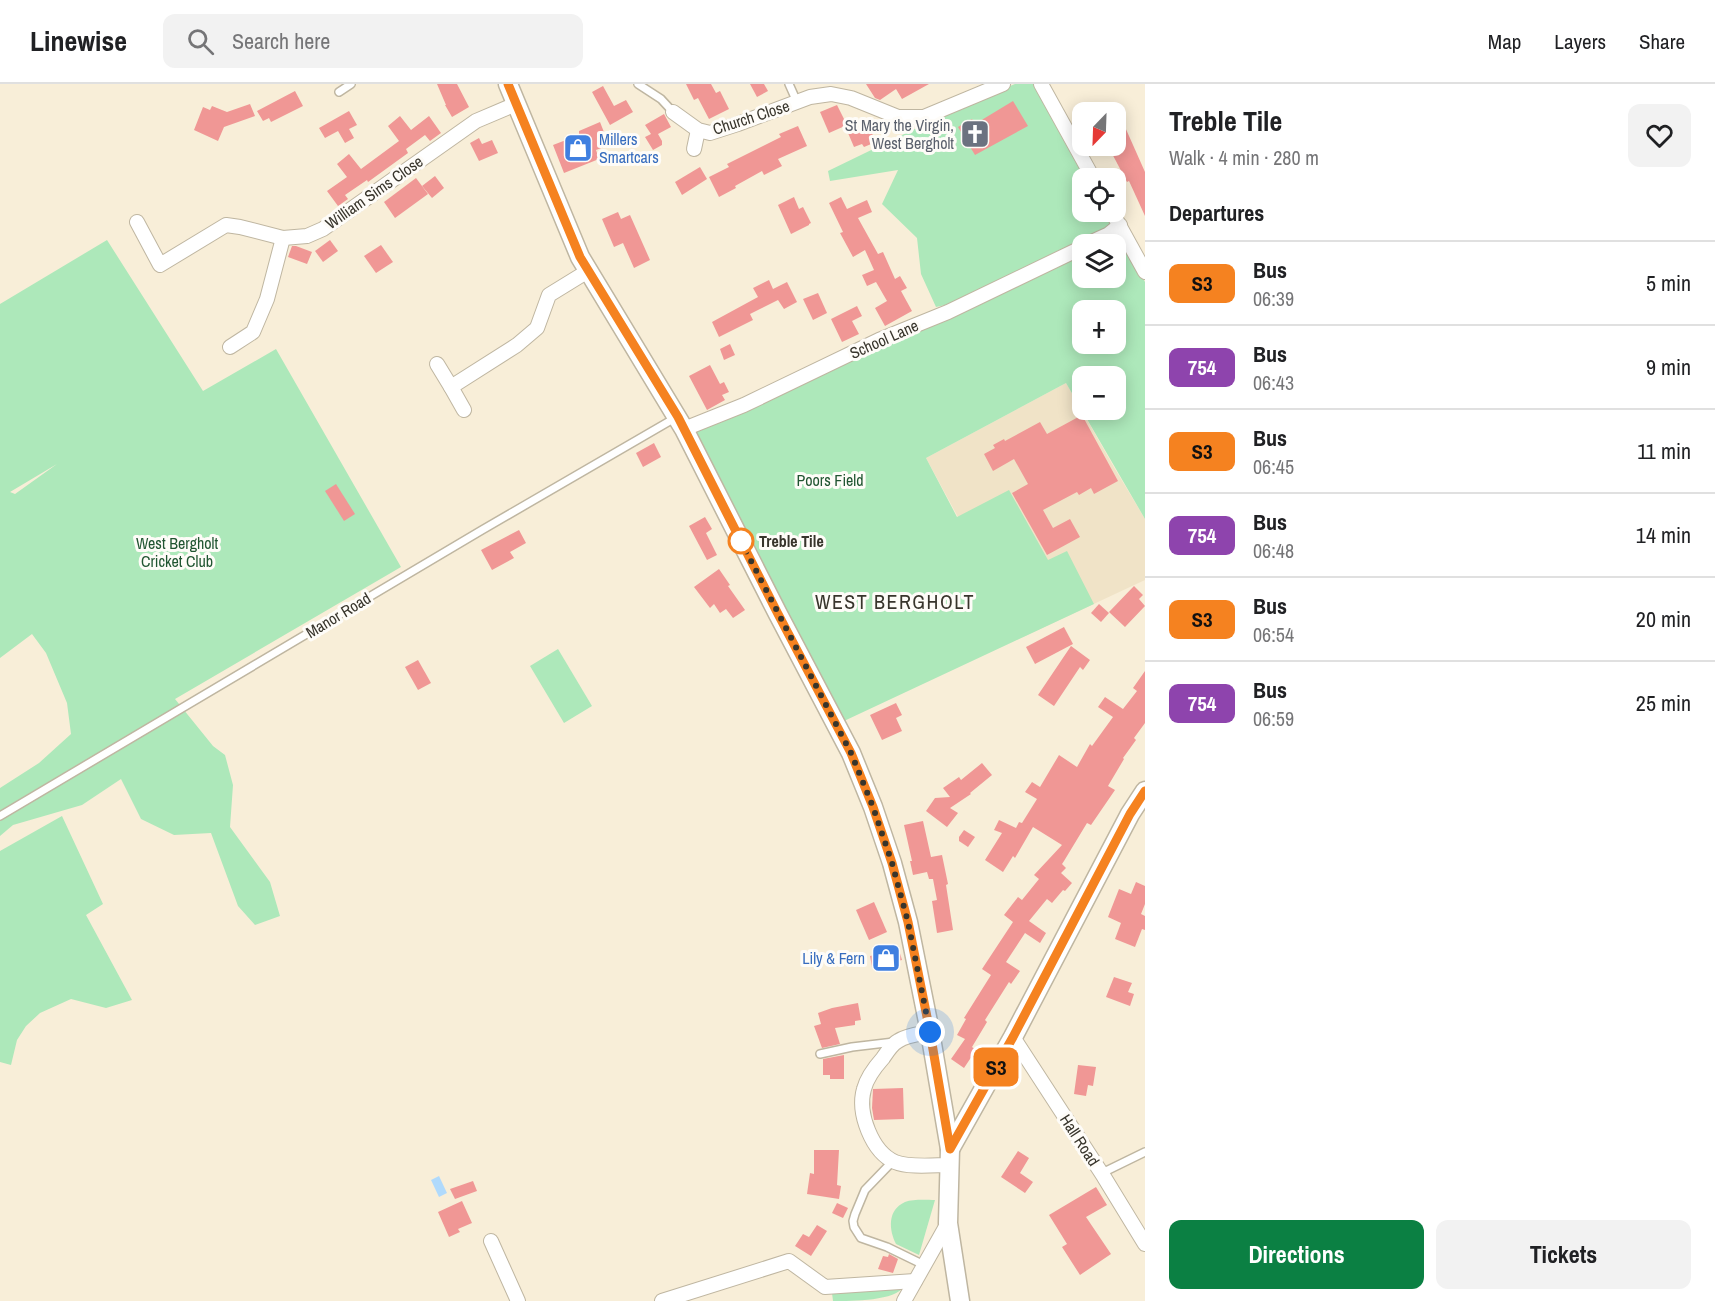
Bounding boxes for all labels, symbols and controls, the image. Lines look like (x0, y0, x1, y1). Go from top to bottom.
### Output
search box (163, 14, 583, 68)
text: Linewise (30, 22, 127, 60)
icon: search (184, 25, 217, 58)
text: Search here (232, 26, 330, 56)
text: Map (1488, 27, 1521, 56)
text: Layers (1554, 27, 1606, 56)
text: Share (1639, 27, 1685, 56)
street label: Church Close (710, 94, 792, 140)
north arrow (1072, 102, 1126, 156)
map controls (1072, 102, 1126, 420)
text: Treble Tile (1169, 102, 1282, 140)
button: heart (1628, 104, 1691, 167)
place label: St Mary the Virgin, West Bergholt (845, 114, 954, 154)
church icon: St Mary the Virgin, West Bergholt (959, 118, 991, 150)
place label: Millers Smartcars (599, 128, 659, 168)
shop icon: Millers Smartcars (562, 132, 594, 164)
text: Walk · 4 min · 280 m (1169, 144, 1319, 171)
street label: William Sims Close (321, 150, 427, 234)
button: locate (1072, 168, 1126, 222)
text: Departures (1169, 198, 1264, 228)
button: layers (1072, 234, 1126, 288)
text: Bus (1253, 255, 1287, 285)
text: 5 min (1646, 268, 1691, 298)
text: S3 (1191, 269, 1213, 298)
text: 06:39 (1253, 285, 1294, 312)
button: + (1072, 300, 1126, 354)
street label: School Lane (846, 314, 922, 364)
text: Bus (1253, 339, 1287, 369)
text: 9 min (1646, 352, 1691, 382)
text: 754 (1188, 353, 1216, 382)
button: − (1072, 366, 1126, 420)
text: 06:43 (1253, 369, 1294, 396)
text: Bus (1253, 423, 1287, 453)
text: 11 min (1637, 436, 1691, 466)
text: S3 (1191, 437, 1213, 466)
text: 06:45 (1253, 453, 1294, 480)
park label: Poors Field (796, 469, 864, 491)
text: Bus (1253, 507, 1287, 537)
text: 14 min (1636, 520, 1691, 550)
text: 754 (1188, 521, 1216, 550)
marker: Treble Tile (728, 528, 754, 554)
place label: Treble Tile (759, 530, 824, 552)
park label: West Bergholt Cricket Club (136, 532, 218, 572)
text: 06:48 (1253, 537, 1294, 564)
street label: Manor Road (301, 587, 375, 643)
district label: WEST BERGHOLT (815, 588, 975, 615)
text: Bus (1253, 591, 1287, 621)
text: 20 min (1636, 604, 1691, 634)
text: S3 (1191, 605, 1213, 634)
text: 06:54 (1253, 621, 1294, 648)
text: Bus (1253, 675, 1287, 705)
text: 25 min (1636, 688, 1691, 718)
text: 754 (1188, 689, 1216, 718)
text: 06:59 (1253, 705, 1294, 732)
shop icon: Lily & Fern (870, 942, 902, 974)
place label: Lily & Fern (802, 947, 865, 969)
your location (915, 1017, 945, 1047)
line badge: S3 (969, 1048, 1023, 1086)
text: S3 (985, 1053, 1007, 1082)
street label: Hall Road (1055, 1110, 1105, 1170)
button: Directions (1169, 1220, 1424, 1289)
button: Tickets (1436, 1220, 1691, 1289)

